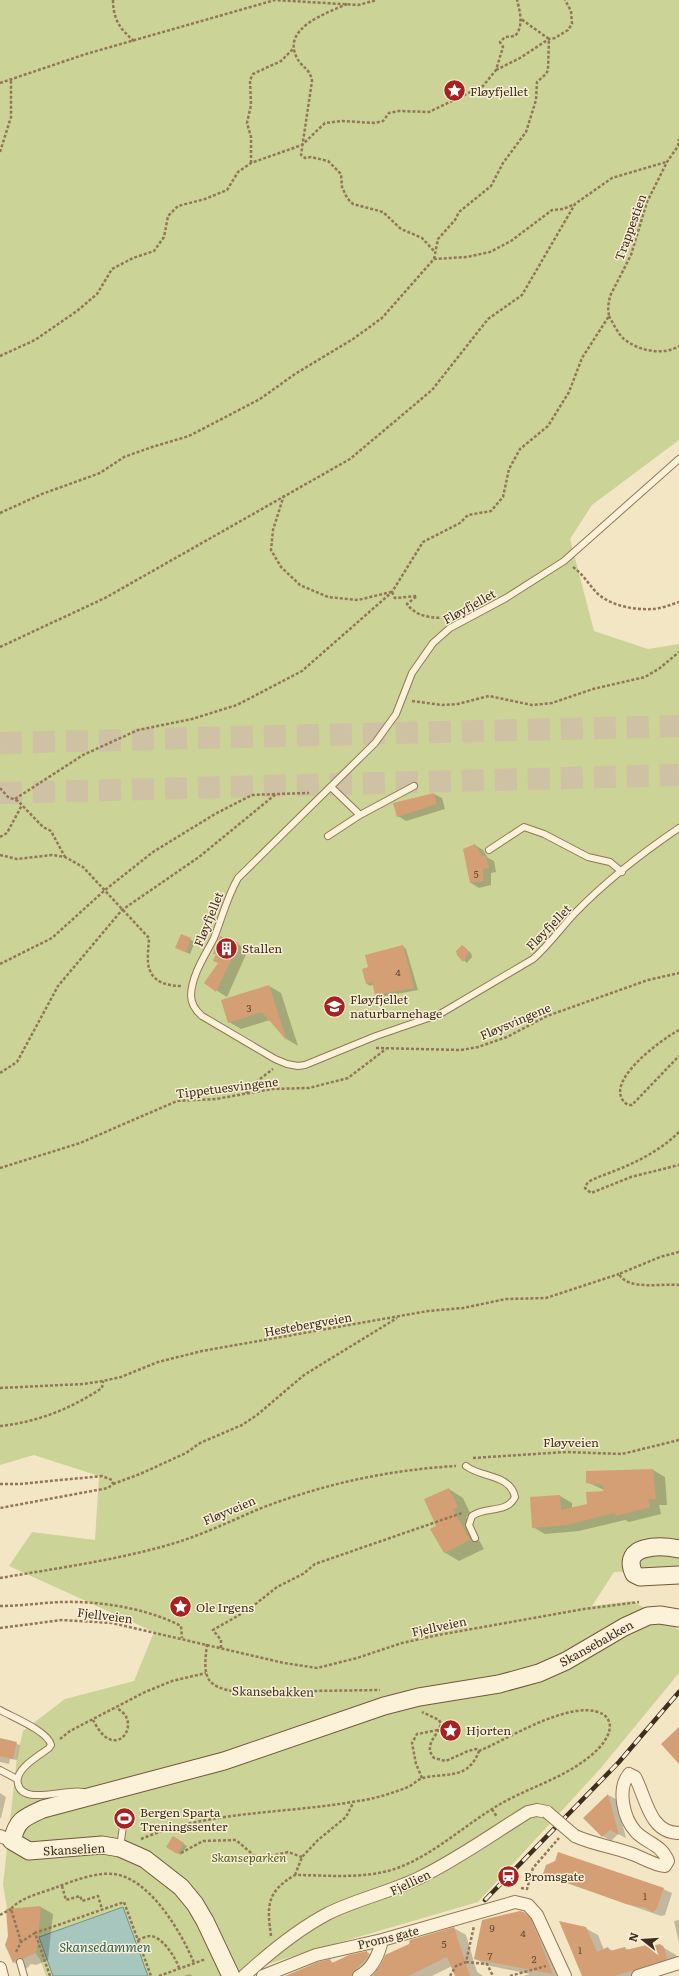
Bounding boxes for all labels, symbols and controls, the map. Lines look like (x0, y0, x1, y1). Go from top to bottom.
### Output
place icon: Fløyfjellet (442, 78, 468, 104)
place label: Fløyfjellet (470, 82, 528, 100)
street label: Trappestien (610, 191, 650, 263)
street label: Fløyfjellet (439, 584, 499, 628)
house number: 5 (473, 866, 479, 881)
street label: Fløyfjellet (189, 889, 227, 949)
street label: Fløyfjellet (521, 900, 575, 954)
building icon: Stallen (213, 935, 239, 961)
place label: Stallen (242, 939, 282, 957)
house number: 4 (395, 964, 401, 979)
place label: Fløyfjellet naturbarnehage (350, 990, 442, 1022)
school or university icon: Fløyfjellet naturbarnehage (321, 993, 347, 1019)
street label: Fløysvingene (477, 998, 553, 1044)
house number: 3 (246, 1000, 252, 1015)
street label: Tippetuesvingene (175, 1072, 279, 1102)
street label: Hestebergveien (263, 1307, 353, 1341)
street label: Fløyveien (543, 1433, 599, 1451)
street label: Fløyveien (200, 1491, 258, 1529)
place icon: Ole Irgens (168, 1594, 194, 1620)
place label: Ole Irgens (196, 1598, 255, 1616)
street label: Fjellveien (76, 1603, 134, 1627)
street label: Fjellveien (410, 1611, 468, 1641)
street label: Skansebakken (556, 1615, 636, 1671)
street label: Skansebakken (232, 1681, 314, 1701)
place icon: Hjorten (437, 1717, 463, 1743)
place label: Hjorten (466, 1721, 511, 1739)
place label: Bergen Sparta Treningssenter (140, 1803, 228, 1835)
sports icon: Bergen Sparta Treningssenter (111, 1806, 137, 1832)
street label: Skanselien (42, 1838, 106, 1860)
park label: Skanseparken (212, 1848, 287, 1866)
station icon: Promsgate (496, 1863, 522, 1889)
street label: Fjellien (387, 1865, 433, 1899)
place label: Promsgate (524, 1867, 584, 1885)
house number: 1 (643, 1888, 647, 1903)
house number: 9 (489, 1920, 495, 1935)
north arrow (623, 1920, 663, 1960)
street label: Proms gate (355, 1921, 421, 1953)
house number: 4 (520, 1925, 526, 1940)
text: N (623, 1930, 641, 1944)
house number: 5 (441, 1936, 447, 1951)
water label: Skansedammen (59, 1937, 151, 1956)
house number: 1 (578, 1942, 582, 1957)
house number: 7 (487, 1948, 493, 1963)
house number: 2 (531, 1951, 537, 1966)

